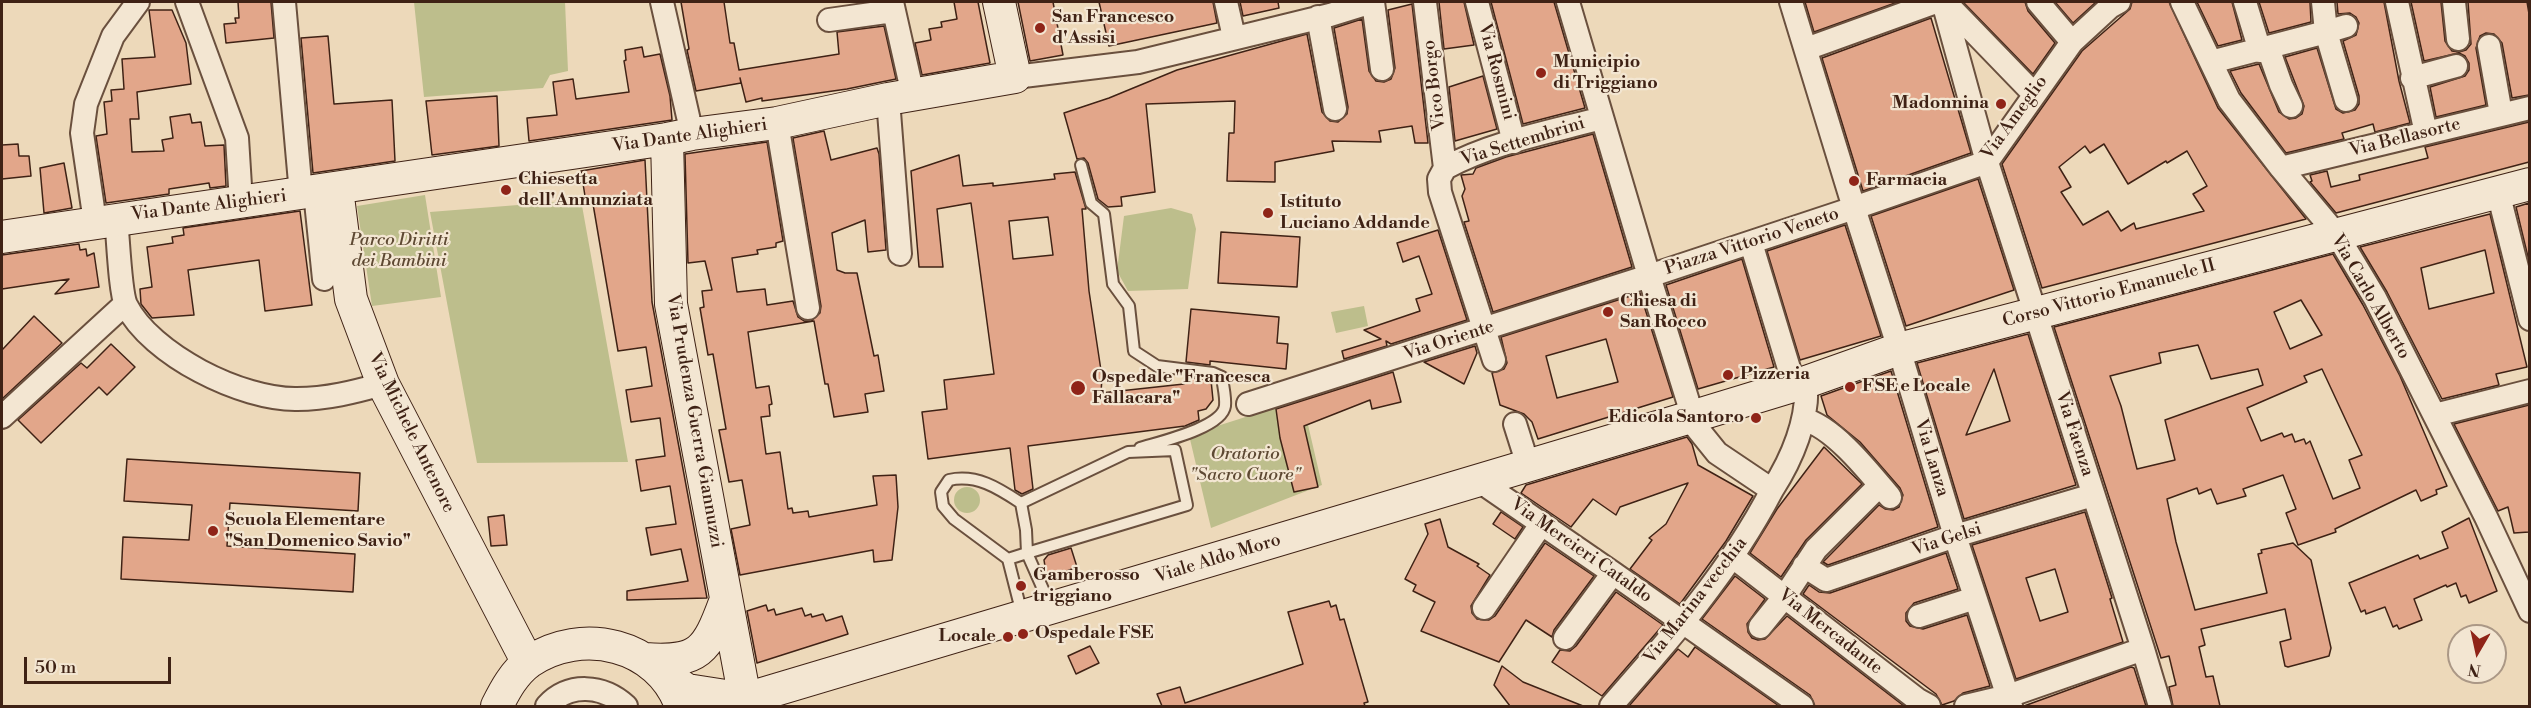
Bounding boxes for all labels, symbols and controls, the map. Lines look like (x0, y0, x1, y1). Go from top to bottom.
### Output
place label: San Francesco d'Assisi (1052, 7, 1174, 50)
marker: San Francesco d'Assisi (1033, 21, 1047, 35)
street label: Via Rosmini (1473, 21, 1519, 123)
street label: Vico Borgo (1419, 39, 1451, 131)
place label: Municipio di Triggiano (1553, 52, 1658, 94)
marker: Municipio di Triggiano (1534, 66, 1548, 80)
street label: Via Ameglio (1977, 72, 2053, 164)
place label: Madonnina (1892, 93, 1989, 115)
marker: Madonnina (1994, 97, 2008, 111)
street label: Via Settembrini (1458, 113, 1588, 171)
street label: Via Dante Alighieri (611, 114, 769, 158)
street label: Via Bellasorte (2347, 114, 2463, 162)
place label: Chiesetta dell'Annunziata (518, 169, 653, 212)
place label: Farmacia (1866, 170, 1947, 192)
marker: Farmacia (1847, 174, 1861, 188)
marker: Chiesetta dell'Annunziata (499, 183, 513, 197)
street label: Via Dante Alighieri (130, 186, 288, 226)
place label: Istituto Luciano Addande (1280, 192, 1430, 234)
street label: Piazza Vittorio Veneto (1662, 204, 1842, 280)
marker: Istituto Luciano Addande (1261, 206, 1275, 220)
park label: Parco Diritti dei Bambini (349, 230, 449, 272)
street label: Via Carlo Alberto (2326, 231, 2414, 363)
street label: Corso Vittorio Emanuele II (2000, 255, 2218, 333)
place label: Chiesa di San Rocco (1620, 291, 1707, 334)
street label: Via Prudenza Guerra Giannuzzi (661, 292, 727, 550)
marker: Chiesa di San Rocco (1601, 305, 1615, 319)
street label: Via Oriente (1401, 316, 1497, 366)
street label: Via Michele Antenore (363, 349, 459, 517)
place label: Pizzeria (1740, 364, 1810, 386)
place label: Ospedale "Francesca Fallacara" (1092, 367, 1271, 410)
marker: Pizzeria (1721, 368, 1735, 382)
place label: FSE e Locale (1862, 376, 1970, 398)
marker: Ospedale "Francesca Fallacara" (1069, 379, 1087, 397)
marker: FSE e Locale (1843, 380, 1857, 394)
street label: Via Faenza (2050, 389, 2098, 479)
place label: Edicola Santoro (1608, 407, 1744, 429)
marker: Edicola Santoro (1749, 411, 1763, 425)
street label: Via Lanza (1909, 417, 1953, 499)
park label: Oratorio "Sacro Cuore" (1189, 444, 1301, 486)
street label: Via Mercieri Cataldo (1506, 494, 1656, 608)
place label: Scuola Elementare "San Domenico Savio" (225, 510, 411, 552)
street label: Via Gelsi (1909, 519, 1985, 561)
marker: Scuola Elementare "San Domenico Savio" (206, 524, 220, 538)
street label: Viale Aldo Moro (1152, 530, 1284, 588)
street label: Via Marina vecchia (1640, 533, 1752, 669)
place label: Gamberosso triggiano (1033, 565, 1140, 608)
marker: Gamberosso triggiano (1014, 579, 1028, 593)
street label: Via Mercadante (1773, 584, 1887, 680)
place label: Ospedale FSE (1035, 623, 1154, 645)
north arrow (2447, 624, 2507, 684)
place label: Locale (938, 626, 996, 648)
marker: Ospedale FSE (1016, 627, 1030, 641)
marker: Locale (1001, 630, 1015, 644)
scale bar (27, 645, 174, 683)
text: 50 m (35, 656, 76, 679)
text: N (2467, 659, 2482, 681)

